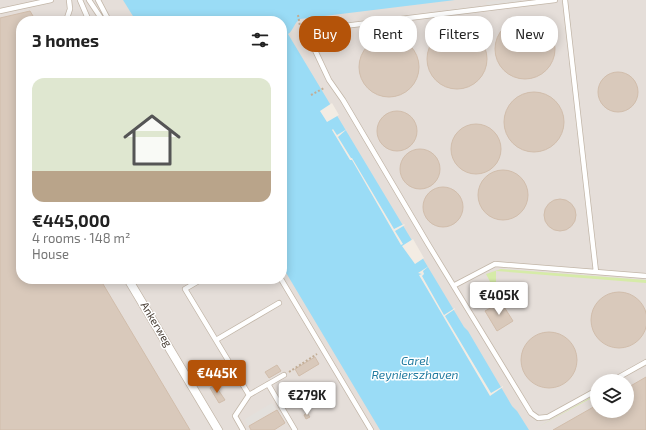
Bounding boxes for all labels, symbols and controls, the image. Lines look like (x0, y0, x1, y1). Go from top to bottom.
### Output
chip: Buy (299, 16, 351, 52)
chip: Rent (359, 16, 417, 52)
chip: Filters (425, 16, 493, 52)
chip: New (501, 16, 558, 52)
icon: filters (249, 29, 271, 51)
text: 3 homes (32, 30, 99, 50)
icon: home (116, 104, 188, 176)
text: €445,000 (32, 210, 110, 230)
text: 4 rooms · 148 m² (32, 230, 130, 246)
text: House (32, 246, 69, 262)
pin: €405K (471, 282, 527, 316)
text: €405K (479, 287, 519, 303)
street label: Ankerweg (139, 299, 175, 349)
water label: Carel Reynierszhaven (371, 353, 459, 382)
pin: €445K (189, 360, 245, 394)
text: €445K (197, 365, 237, 381)
map controls (590, 374, 634, 418)
button: layers (590, 374, 634, 418)
pin: €279K (279, 382, 335, 416)
text: €279K (288, 387, 326, 403)

